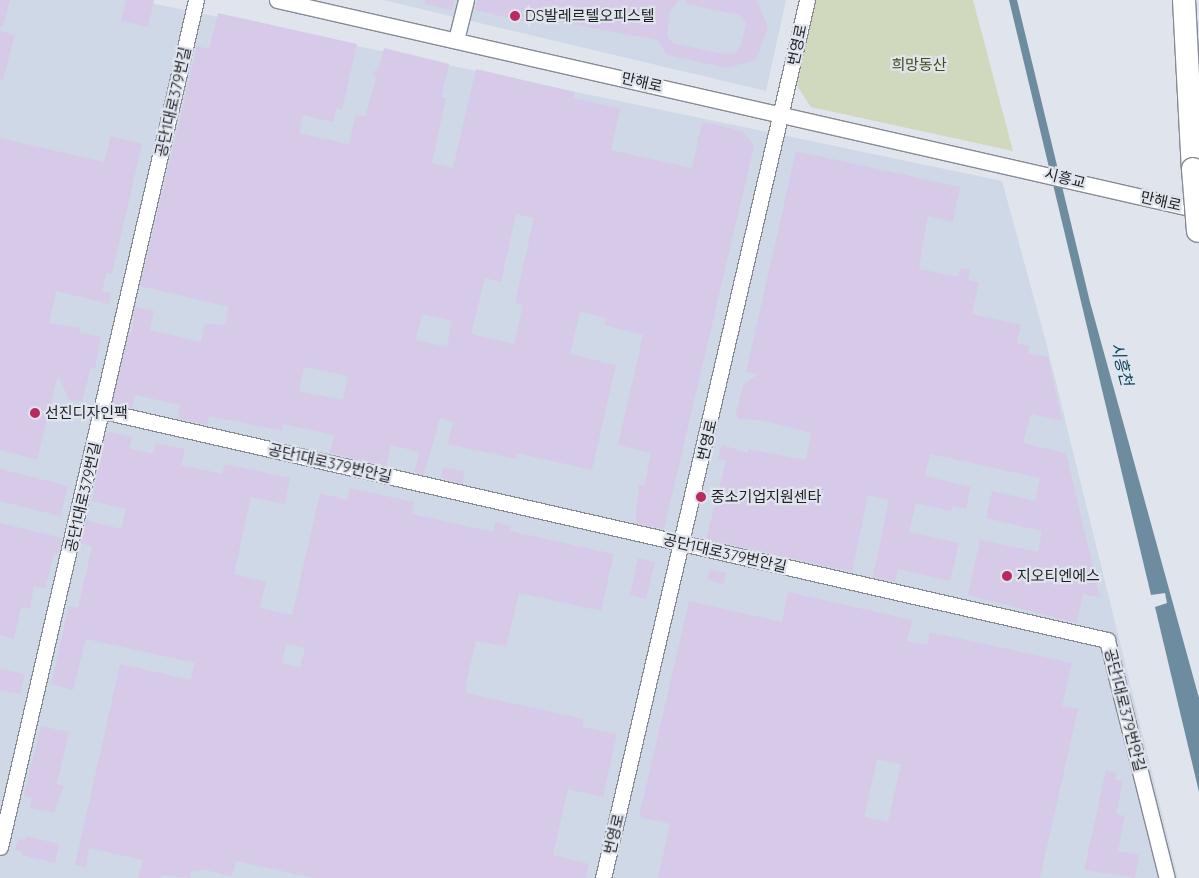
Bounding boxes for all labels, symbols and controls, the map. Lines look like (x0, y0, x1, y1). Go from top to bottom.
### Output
place label: DS발레르텔오피스텔 (525, 7, 655, 25)
marker: DS발레르텔오피스텔 (509, 10, 521, 22)
street label: 번영로 (784, 23, 810, 67)
street label: 공단1대로379번길 (152, 45, 194, 159)
park label: 희망동산 (891, 56, 947, 74)
street label: 만해로 (620, 69, 664, 95)
street label: 시흥교 (1043, 164, 1087, 192)
street label: 만해로 (1139, 188, 1183, 214)
water label: 시흥천 (1107, 340, 1137, 388)
place label: 선진디자인팩 (45, 404, 128, 422)
marker: 선진디자인팩 (29, 407, 41, 419)
street label: 번영로 (694, 418, 720, 462)
street label: 공단1대로379번길 (62, 440, 104, 554)
street label: 공단1대로379번안길 (267, 440, 393, 486)
place label: 중소기업지원센타 (711, 488, 821, 506)
marker: 중소기업지원센타 (695, 491, 707, 503)
street label: 공단1대로379번안길 (662, 530, 788, 576)
place label: 지오티엔에스 (1017, 567, 1100, 585)
marker: 지오티엔에스 (1001, 570, 1013, 582)
street label: 공단1대로379번안길 (1101, 647, 1149, 773)
street label: 번영로 (601, 812, 627, 856)

